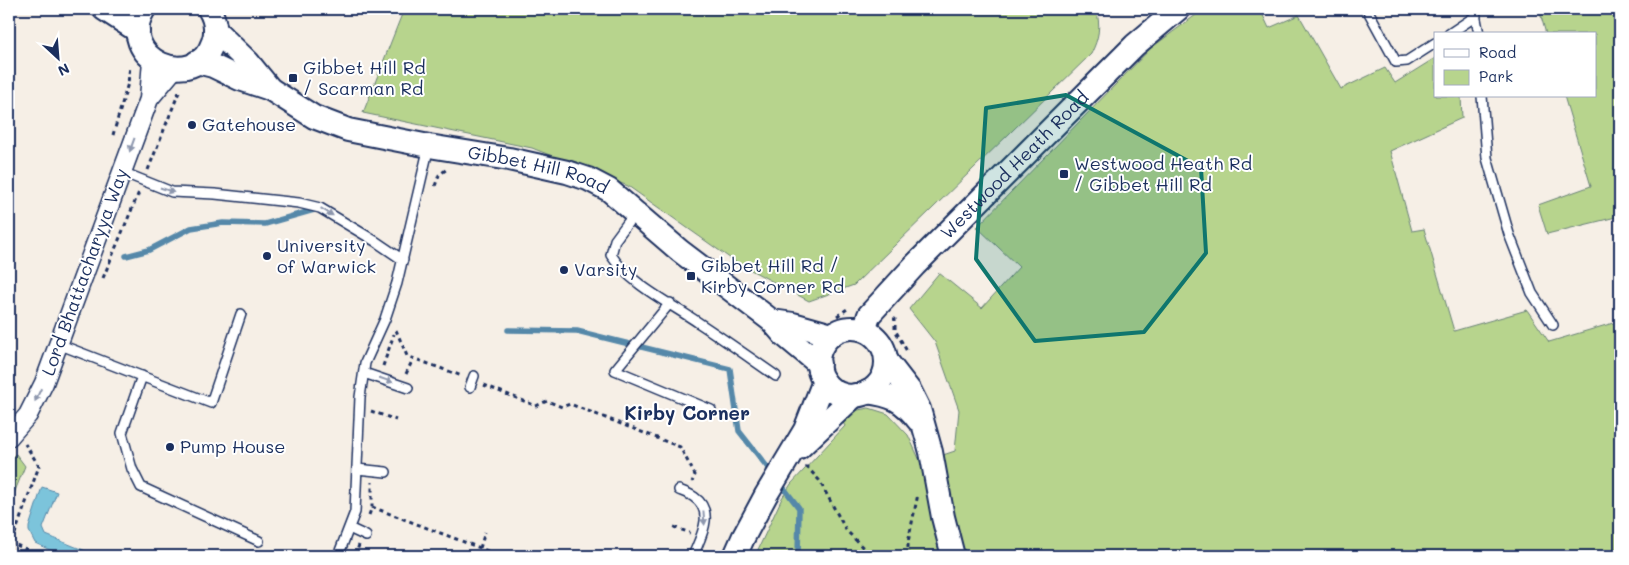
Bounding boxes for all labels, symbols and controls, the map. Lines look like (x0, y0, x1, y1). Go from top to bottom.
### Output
north arrow (32, 32, 82, 82)
legend (1434, 32, 1596, 98)
text: Road (1479, 42, 1516, 62)
place label: Gibbet Hill Rd / Scarman Rd (303, 55, 426, 100)
text: N (55, 59, 73, 81)
text: Park (1479, 66, 1513, 86)
marker: Gibbet Hill Rd / Scarman Rd (287, 72, 299, 84)
street label: Westwood Heath Road (935, 85, 1093, 244)
place label: Gatehouse (202, 112, 296, 136)
marker: Gatehouse (186, 119, 198, 131)
one-way arrow (128, 138, 136, 153)
street label: Gibbet Hill Road (466, 139, 613, 199)
place label: Westwood Heath Rd / Gibbet Hill Rd (1074, 151, 1252, 196)
street label: Lord Bhattacharyya Way (35, 165, 133, 379)
marker: Westwood Heath Rd / Gibbet Hill Rd (1058, 168, 1070, 180)
one-way arrow (160, 186, 175, 194)
one-way arrow (320, 208, 333, 217)
place label: University of Warwick (277, 233, 376, 278)
marker: University of Warwick (261, 250, 273, 262)
place label: Gibbet Hill Rd / Kirby Corner Rd (701, 253, 845, 298)
place label: Varsity (574, 257, 637, 281)
marker: Varsity (558, 264, 570, 276)
marker: Gibbet Hill Rd / Kirby Corner Rd (685, 270, 697, 282)
one-way arrow (379, 376, 394, 384)
one-way arrow (34, 388, 42, 402)
district label: Kirby Corner (624, 400, 750, 425)
place label: Pump House (180, 434, 285, 458)
marker: Pump House (164, 441, 176, 453)
one-way arrow (701, 510, 709, 526)

